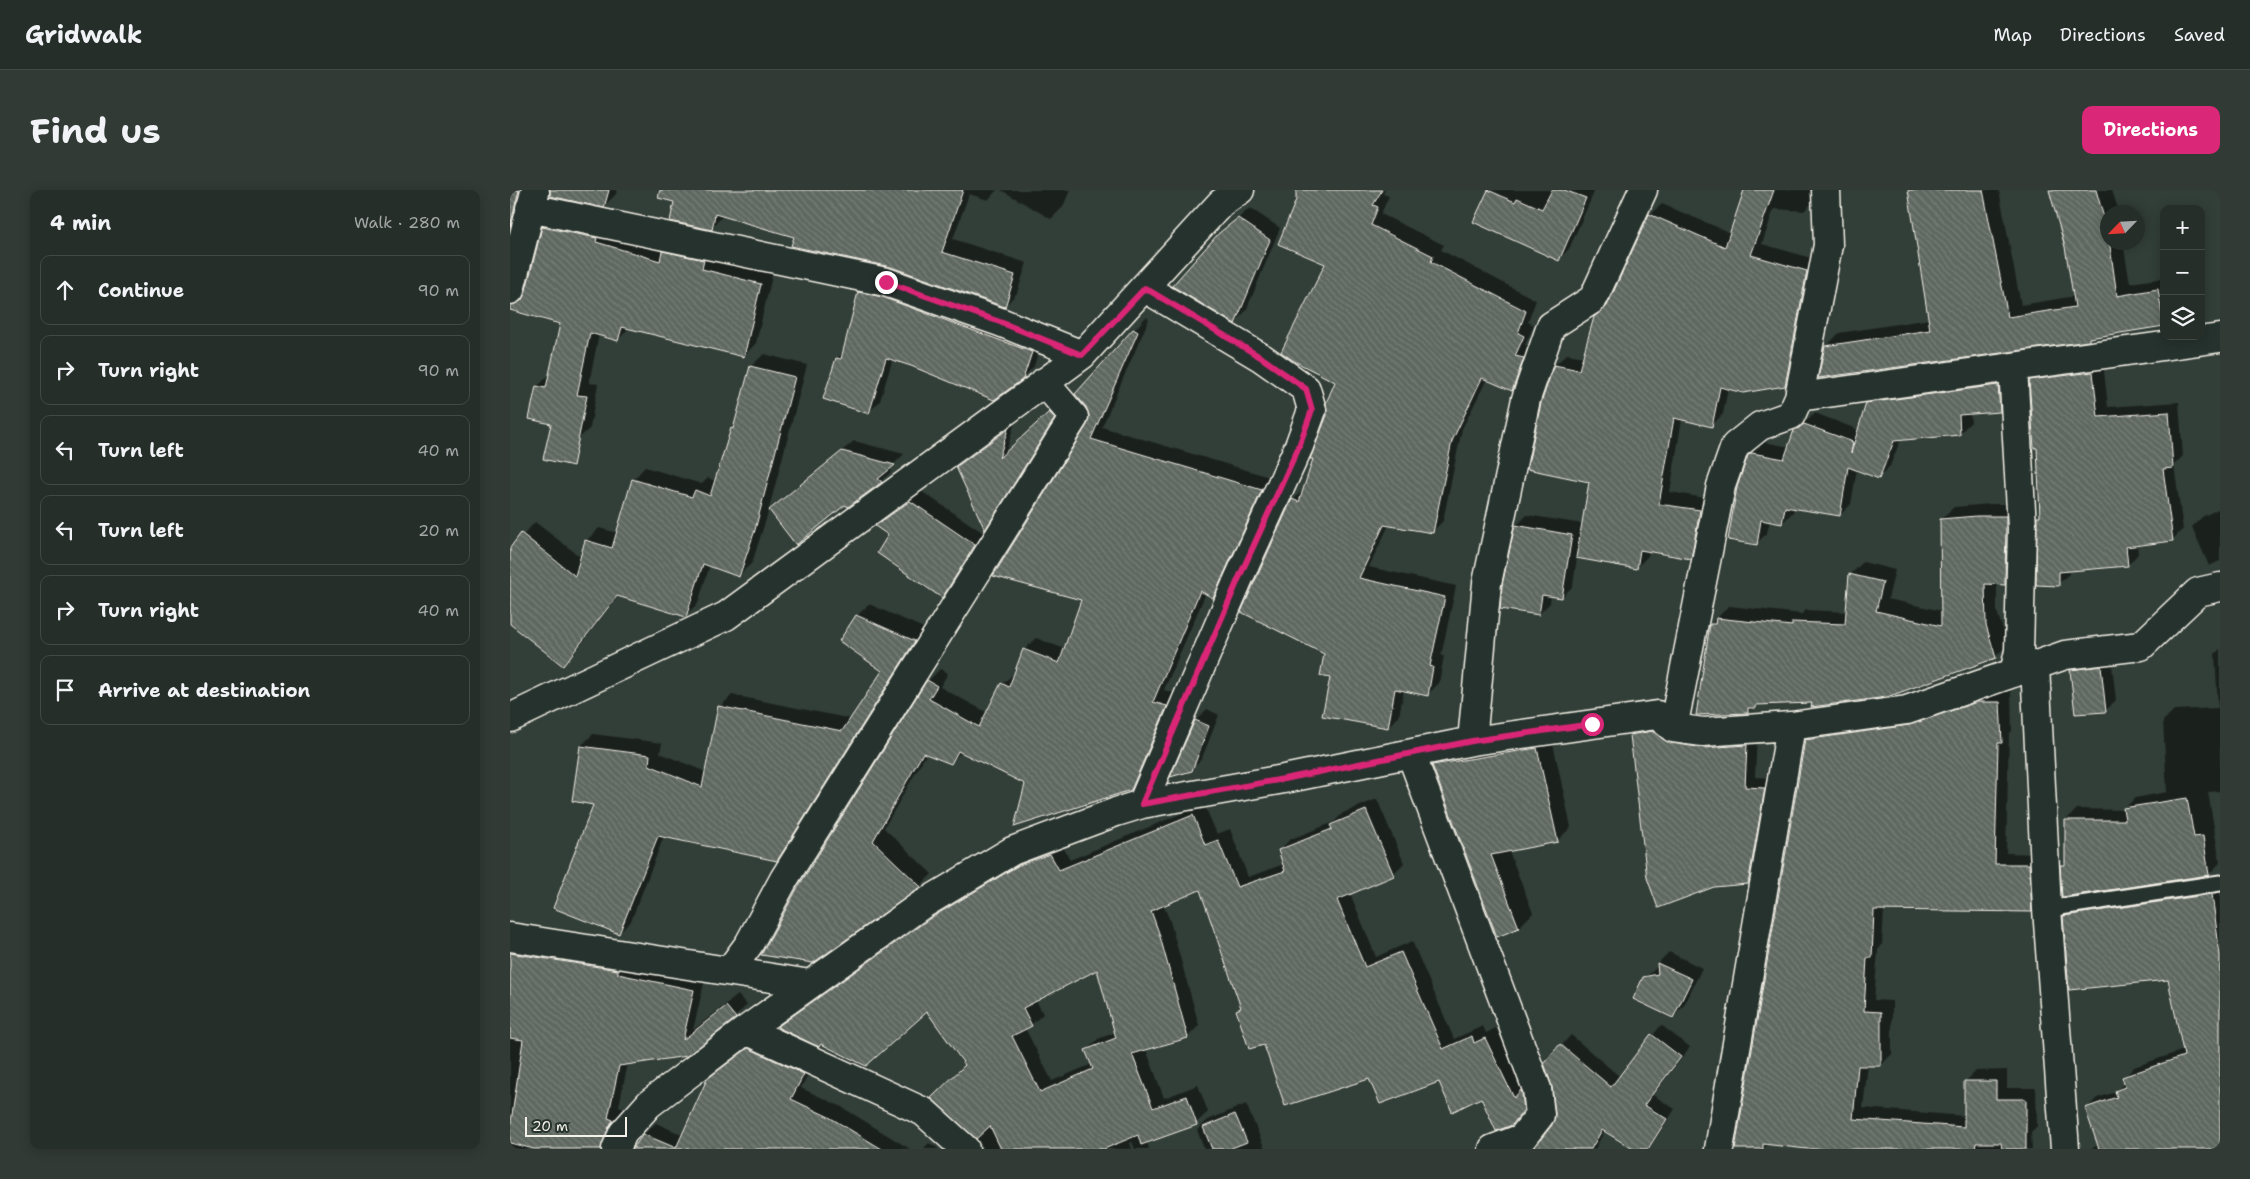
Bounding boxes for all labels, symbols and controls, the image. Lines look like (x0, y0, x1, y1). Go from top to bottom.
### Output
text: Gridwalk (25, 19, 142, 51)
text: Map (1994, 23, 2032, 47)
text: Directions (2060, 23, 2146, 47)
text: Saved (2174, 23, 2225, 47)
button: Directions (2082, 106, 2220, 154)
text: Find us (30, 107, 161, 154)
north arrow (2100, 205, 2145, 250)
map controls (2160, 205, 2205, 340)
button: + (2160, 205, 2205, 250)
text: 4 min (50, 209, 111, 237)
text: Walk · 280 m (354, 212, 460, 233)
button: − (2160, 250, 2205, 295)
route end (875, 271, 898, 294)
icon: ahead (51, 276, 79, 304)
text: Continue (98, 278, 184, 303)
text: 90 m (418, 280, 459, 301)
button: layers (2160, 295, 2205, 340)
icon: right (51, 356, 79, 384)
text: Turn right (98, 358, 199, 383)
text: 90 m (418, 360, 459, 381)
icon: left (51, 436, 79, 464)
text: Turn left (98, 438, 184, 463)
text: 40 m (417, 440, 459, 461)
icon: left (51, 516, 79, 544)
text: Turn left (98, 518, 184, 543)
text: 20 m (418, 520, 459, 541)
icon: right (51, 596, 79, 624)
text: Turn right (98, 598, 199, 623)
text: 40 m (417, 600, 459, 621)
icon: arrive (51, 676, 79, 704)
text: Arrive at destination (98, 678, 310, 703)
route start (1581, 713, 1604, 736)
scale bar (525, 1114, 628, 1137)
text: 20 m (532, 1117, 568, 1135)

